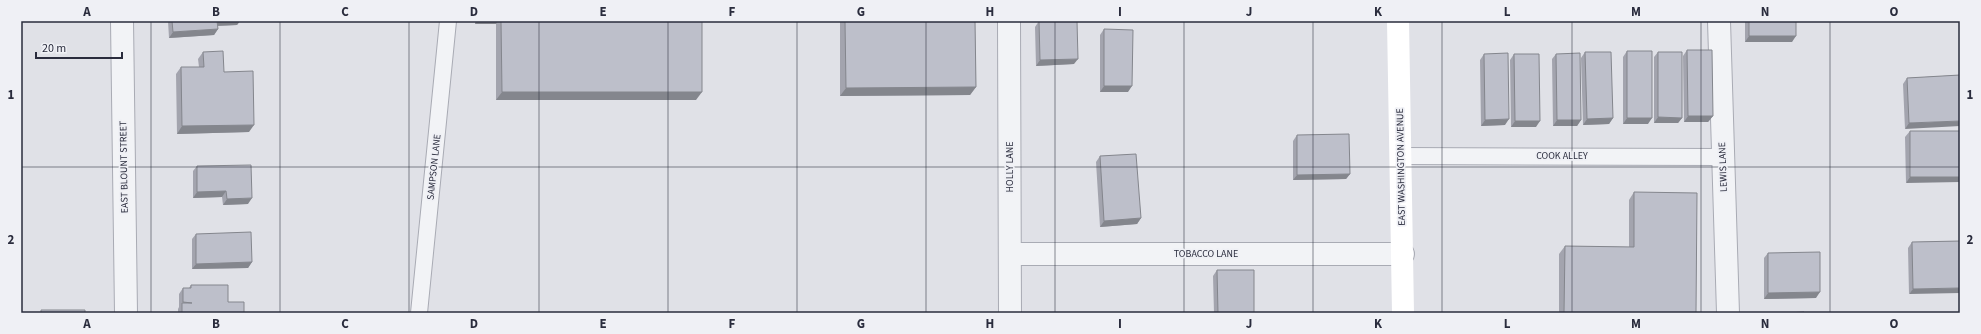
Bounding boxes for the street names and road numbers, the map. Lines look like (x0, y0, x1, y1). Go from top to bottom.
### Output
street label: EAST WASHINGTON AVENUE (1393, 108, 1409, 226)
street label: EAST BLOUNT STREET (116, 120, 132, 213)
street label: SAMPSON LANE (424, 133, 444, 201)
street label: HOLLY LANE (1003, 142, 1017, 192)
street label: LEWIS LANE (1715, 142, 1731, 192)
street label: COOK ALLEY (1536, 149, 1588, 163)
street label: TOBACCO LANE (1174, 247, 1238, 261)

